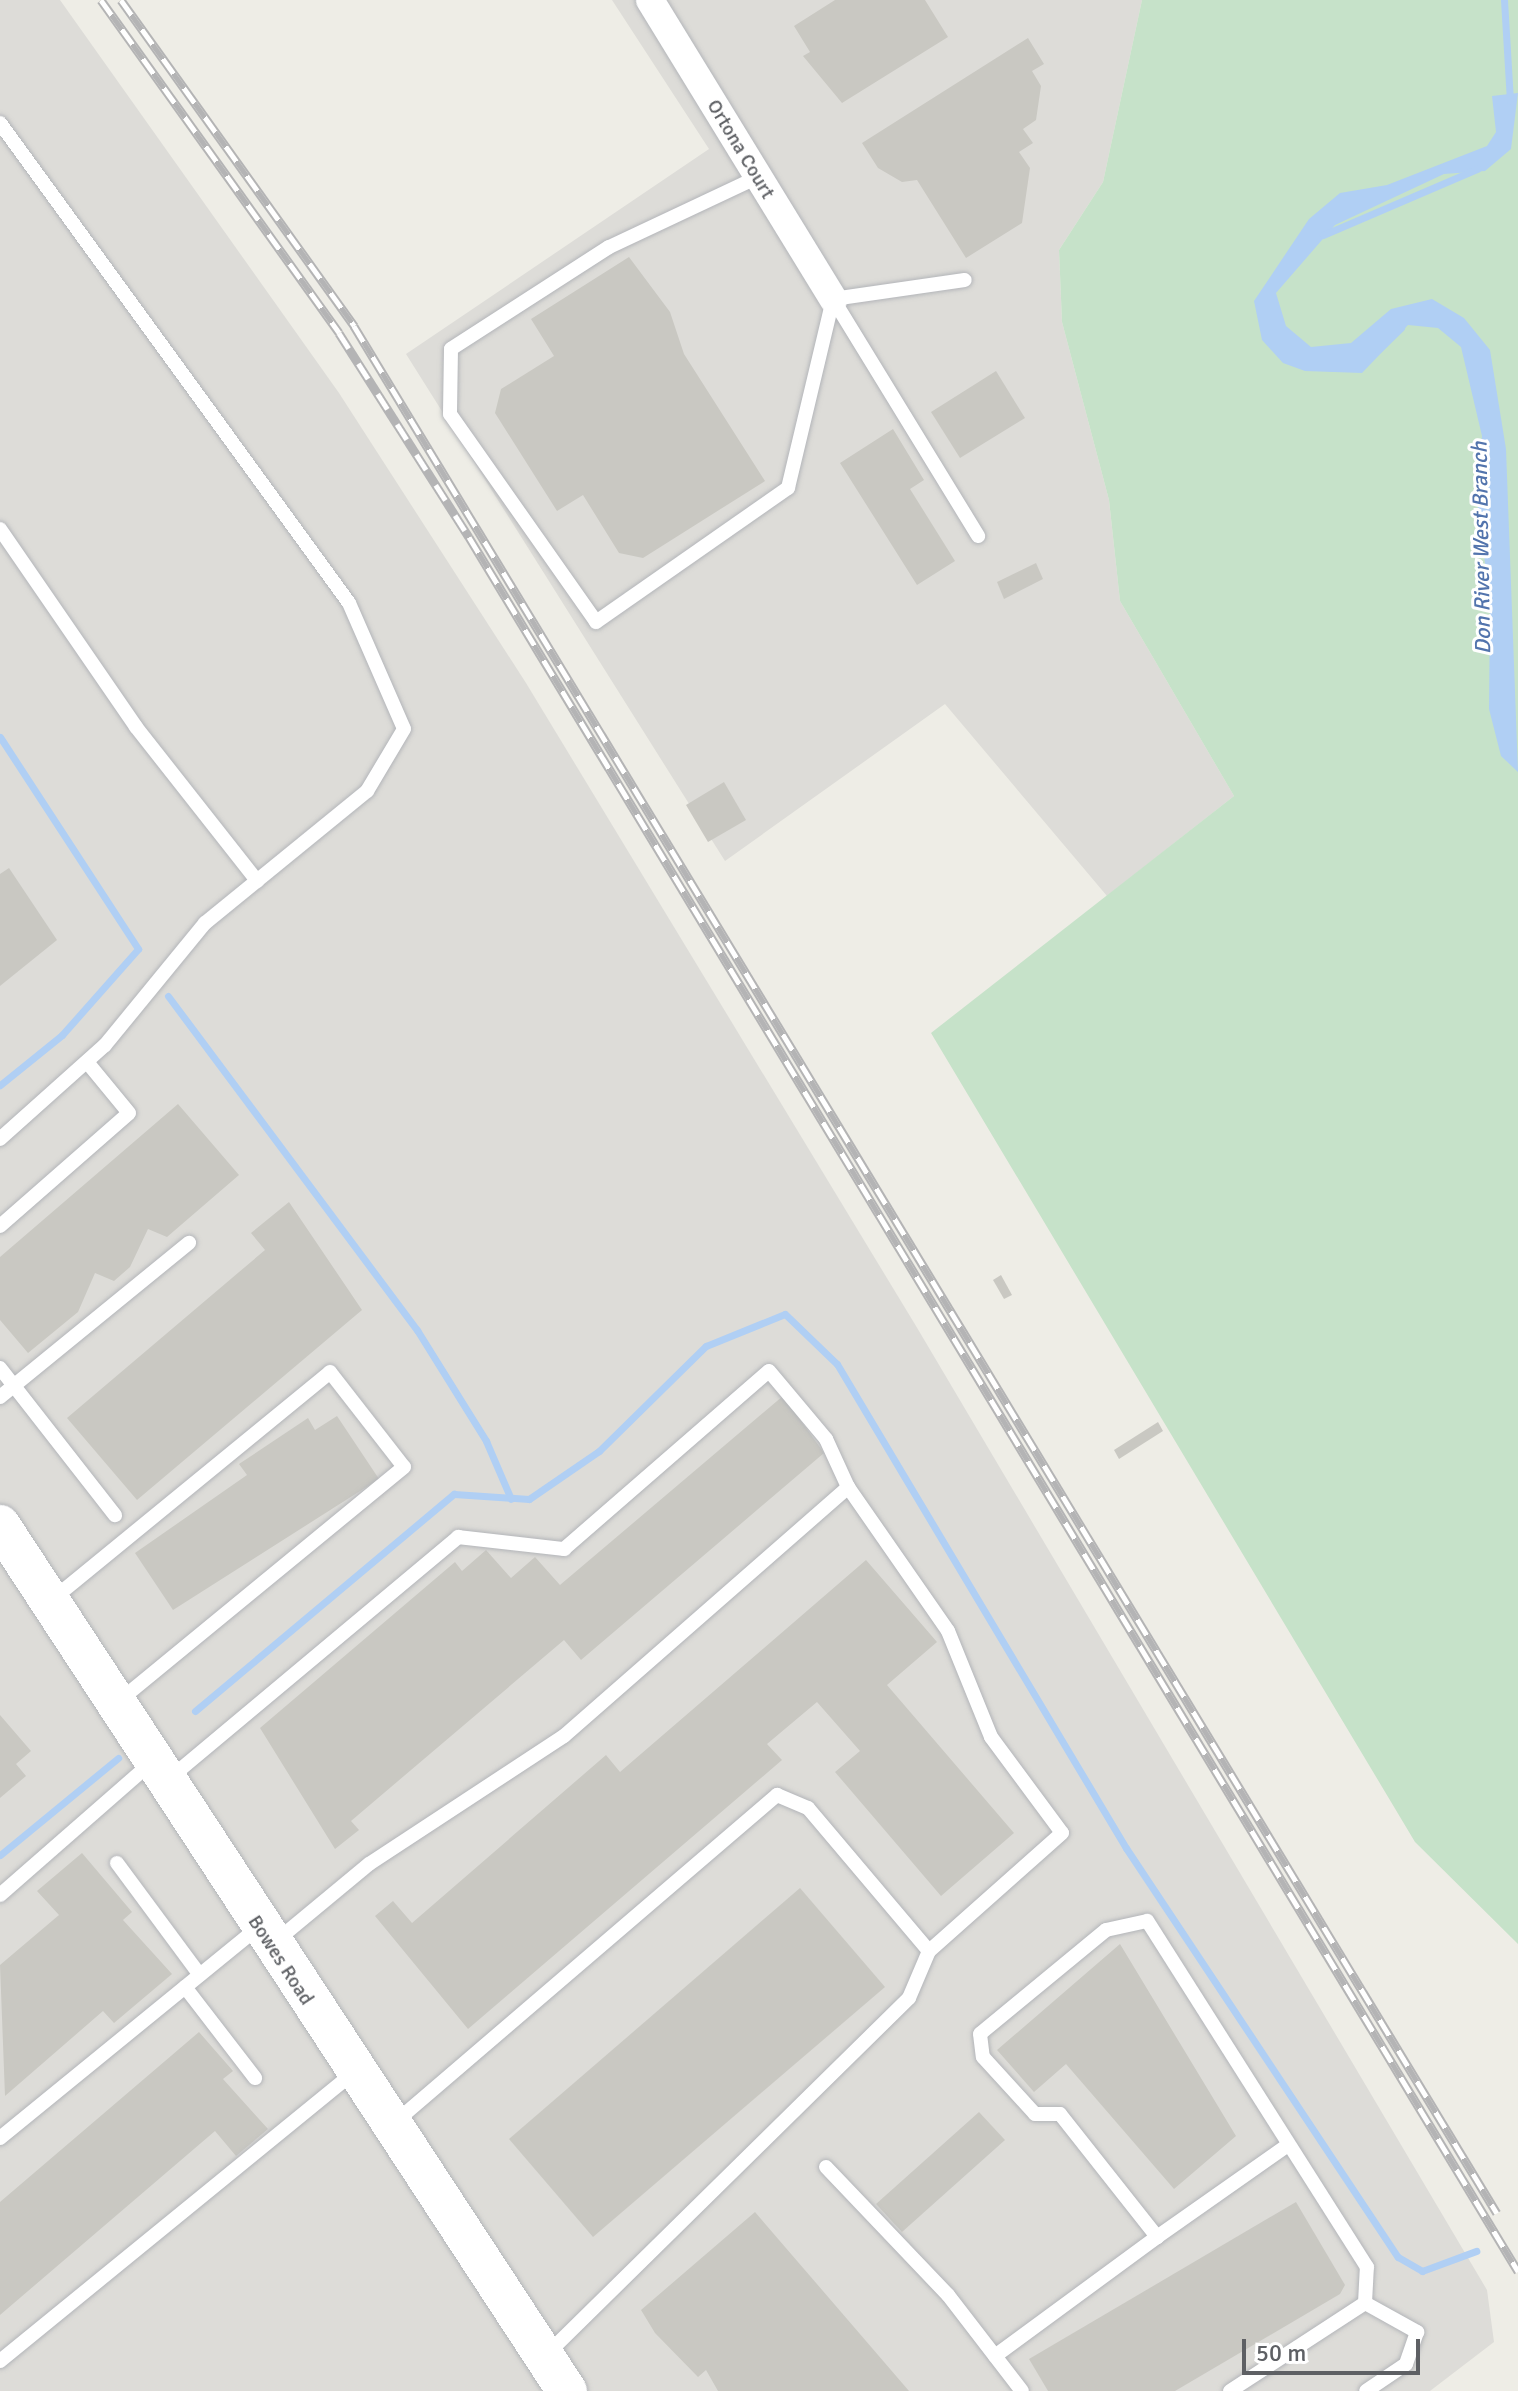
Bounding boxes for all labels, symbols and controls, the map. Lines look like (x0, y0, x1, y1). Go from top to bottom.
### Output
street label: Ortona Court (702, 95, 780, 203)
water label: Don River West Branch (1466, 441, 1496, 655)
street label: Bowes Road (243, 1911, 319, 2009)
scale bar (1246, 2323, 1424, 2373)
text: 50 m (1256, 2338, 1306, 2368)

